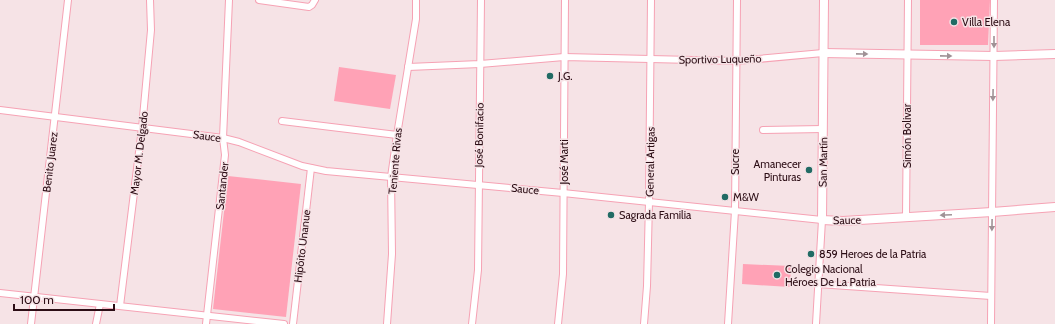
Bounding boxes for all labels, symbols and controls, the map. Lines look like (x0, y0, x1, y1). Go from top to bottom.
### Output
place label: Villa Elena (962, 15, 1011, 29)
marker: Villa Elena (949, 17, 959, 27)
one-way arrow (991, 36, 997, 49)
street label: Sportivo Luqueño (678, 51, 762, 67)
one-way arrow (856, 51, 869, 57)
one-way arrow (940, 53, 953, 59)
place label: J.G. (557, 69, 573, 83)
marker: J.G. (545, 71, 555, 81)
one-way arrow (990, 89, 997, 101)
street label: José Bonifacio (471, 103, 487, 168)
street label: Simón Bolivar (900, 103, 914, 168)
street label: Mayor M. Delgado (127, 110, 151, 196)
street label: General Artigas (642, 126, 658, 197)
street label: Sauce (192, 127, 222, 145)
street label: Teniente Rivas (385, 127, 405, 195)
street label: Benito Juarez (39, 131, 61, 193)
street label: San Martín (816, 137, 830, 187)
street label: José Marti (557, 139, 571, 186)
street label: Sucre (728, 149, 742, 175)
place label: Amanecer Pinturas (753, 157, 802, 184)
street label: Santander (213, 161, 232, 211)
marker: Amanecer Pinturas (804, 165, 814, 175)
street label: Sauce (510, 181, 540, 197)
place label: M&W (733, 190, 759, 204)
marker: M&W (720, 192, 730, 202)
street label: Hipóito Unanue (291, 208, 313, 283)
place label: Sagrada Familia (619, 208, 692, 222)
marker: Sagrada Familia (606, 210, 616, 220)
one-way arrow (939, 212, 952, 218)
street label: Sauce (833, 213, 861, 227)
one-way arrow (989, 219, 995, 232)
place label: 859 Heroes de la Patria (819, 247, 927, 261)
marker: 859 Heroes de la Patria (806, 249, 816, 259)
place label: Colegio Nacional Héroes De La Patria (785, 262, 876, 289)
marker: Colegio Nacional Héroes De La Patria (772, 270, 782, 280)
scale bar (14, 286, 114, 312)
text: 100 m (20, 292, 54, 307)

